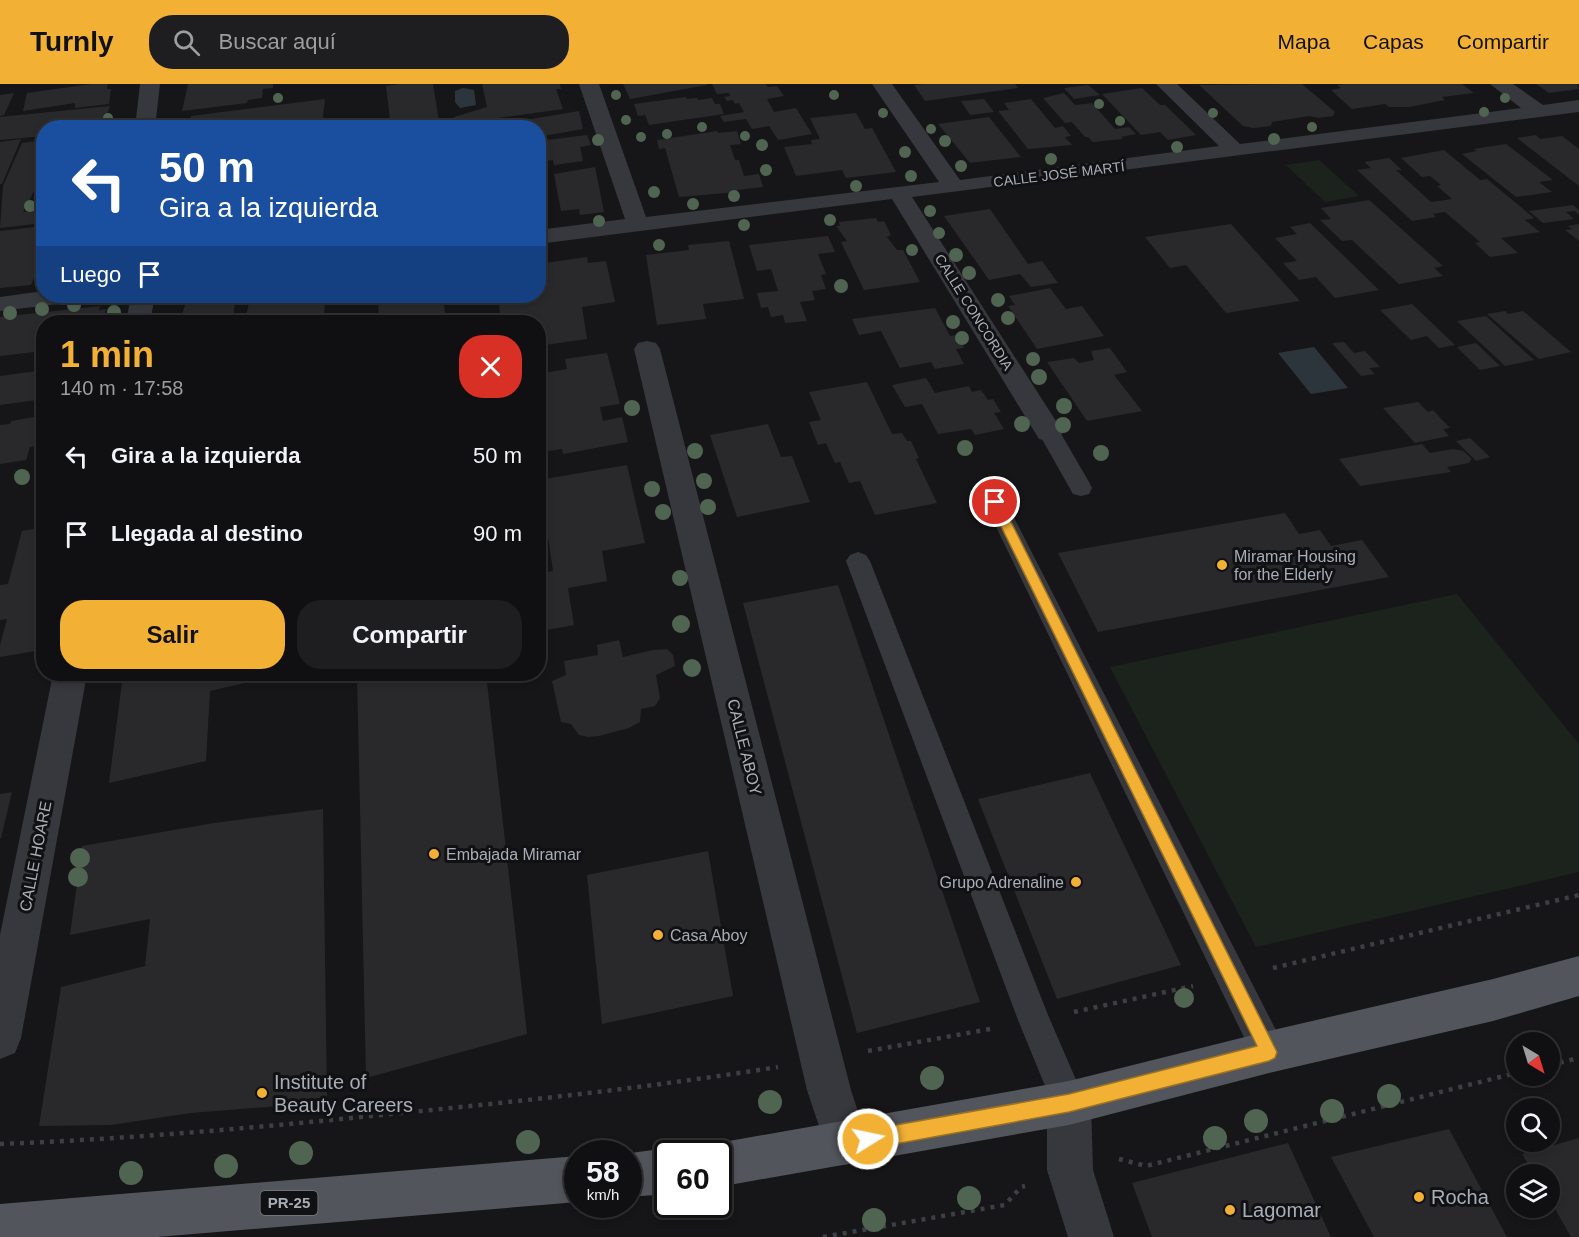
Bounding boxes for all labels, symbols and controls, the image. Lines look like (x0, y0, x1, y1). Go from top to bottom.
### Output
search box (149, 15, 569, 69)
text: Turnly (30, 26, 113, 57)
icon: search (170, 26, 203, 59)
text: Buscar aquí (218, 29, 336, 54)
text: Mapa (1278, 30, 1330, 53)
text: Capas (1363, 30, 1424, 53)
text: Compartir (1457, 30, 1549, 53)
icon: left (60, 144, 138, 222)
text: 50 m (159, 144, 255, 191)
street label: CALLE JOSÉ MARTÍ (993, 158, 1126, 190)
text: Gira a la izquierda (159, 193, 378, 223)
street label: CALLE CONCORDIA (932, 251, 1017, 374)
icon: arrive (133, 258, 166, 291)
text: Luego (60, 262, 121, 287)
text: 1 min (60, 334, 154, 375)
button: close (459, 335, 522, 398)
text: 140 m · 17:58 (60, 377, 183, 399)
icon: left (60, 440, 93, 473)
text: Gira a la izquierda (111, 443, 301, 468)
text: 50 m (473, 443, 522, 468)
pin (969, 476, 1020, 527)
icon: arrive (978, 485, 1011, 518)
icon: arrive (60, 518, 93, 551)
text: Llegada al destino (111, 521, 303, 546)
text: 90 m (473, 521, 522, 546)
place label: Miramar Housing for the Elderly (1234, 548, 1356, 583)
marker: Miramar Housing for the Elderly (1215, 558, 1229, 572)
button: Salir (60, 600, 285, 669)
button: Compartir (297, 600, 522, 669)
street label: CALLE ABOY (724, 697, 765, 797)
street label: CALLE HOARE (16, 799, 55, 913)
place label: Embajada Miramar (446, 846, 582, 863)
marker: Embajada Miramar (427, 847, 441, 861)
place label: Grupo Adrenaline (939, 874, 1064, 891)
marker: Grupo Adrenaline (1069, 875, 1083, 889)
place label: Casa Aboy (670, 927, 747, 944)
marker: Casa Aboy (651, 928, 665, 942)
north arrow (1506, 1032, 1560, 1086)
map controls (1506, 1032, 1560, 1218)
place label: Institute of Beauty Careers (274, 1071, 413, 1116)
marker: Institute of Beauty Careers (255, 1086, 269, 1100)
button: search (1506, 1098, 1560, 1152)
position arrow (836, 1107, 900, 1171)
speed limit sign: 60 (654, 1140, 732, 1218)
text: 58 (586, 1155, 620, 1188)
button: layers (1506, 1164, 1560, 1218)
text: km/h (587, 1186, 619, 1203)
place label: Rocha (1431, 1186, 1490, 1208)
marker: Rocha (1412, 1190, 1426, 1204)
road number: PR-25 (260, 1191, 318, 1215)
place label: Lagomar (1242, 1199, 1321, 1221)
marker: Lagomar (1223, 1203, 1237, 1217)

